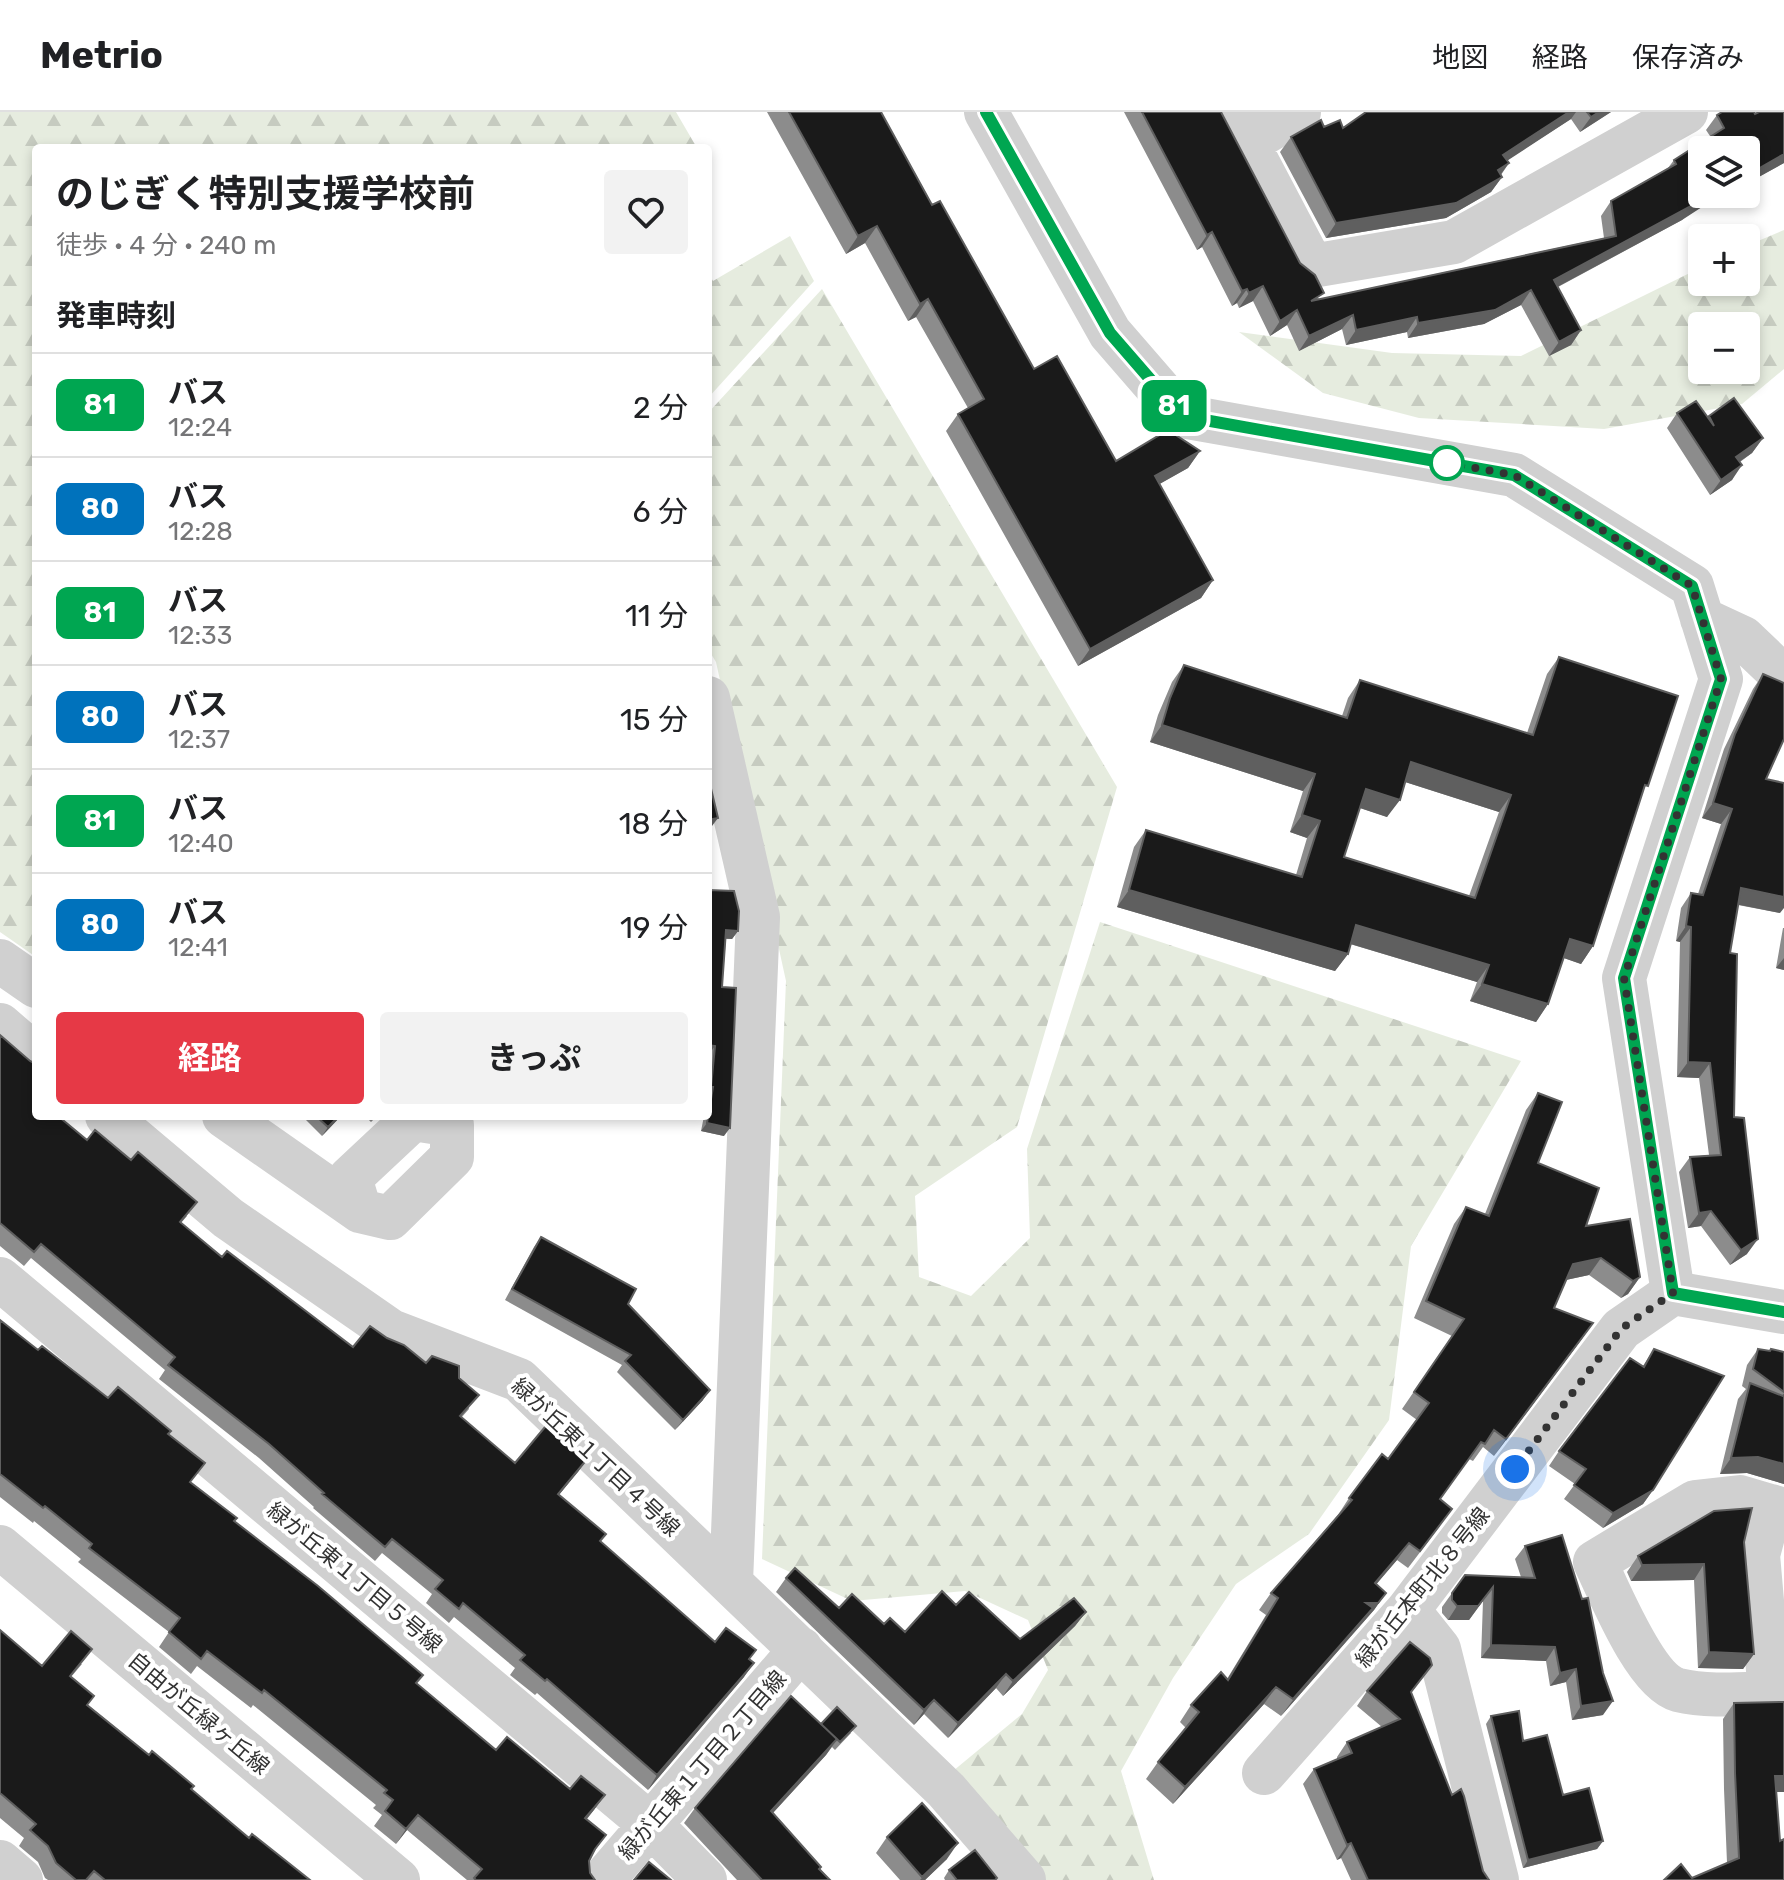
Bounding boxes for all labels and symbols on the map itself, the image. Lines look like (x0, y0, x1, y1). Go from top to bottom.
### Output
line badge: 81 (1138, 380, 1210, 432)
unlabelled marker (1430, 446, 1464, 480)
street label: 緑が丘東１丁目４号線 (506, 1372, 685, 1542)
your location (1495, 1449, 1535, 1489)
street label: 緑が丘東１丁目５号線 (262, 1496, 448, 1658)
street label: 緑が丘本町北８号線 (1350, 1502, 1495, 1673)
street label: 自由が丘緑ヶ丘線 (123, 1646, 275, 1780)
street label: 緑が丘東１丁目２丁目線 (613, 1665, 792, 1866)

